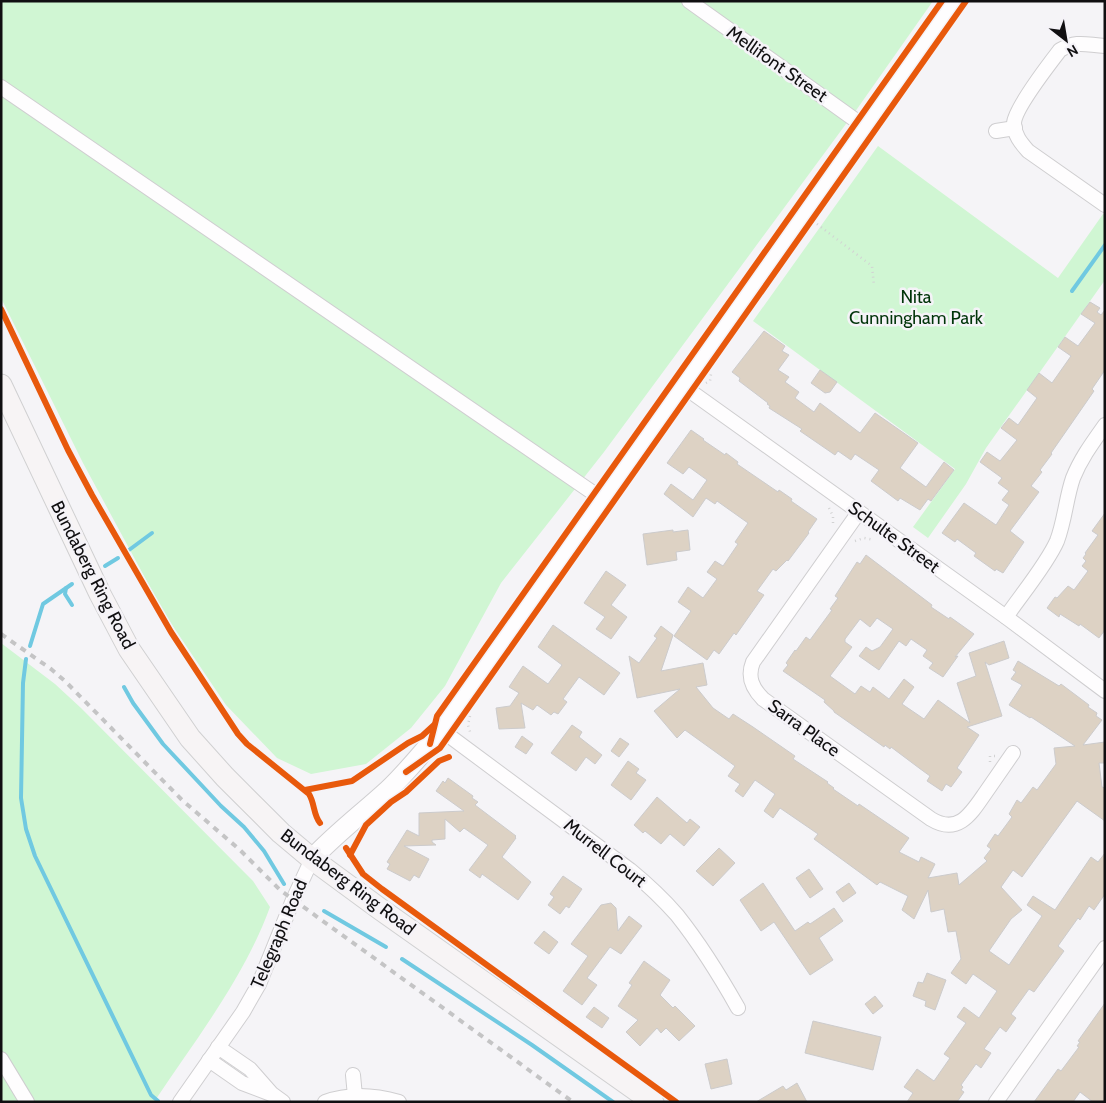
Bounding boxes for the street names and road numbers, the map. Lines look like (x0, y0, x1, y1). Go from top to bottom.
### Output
street label: Mellifont Street (722, 21, 832, 107)
street label: Schulte Street (844, 496, 944, 578)
street label: Bundaberg Ring Road (46, 497, 140, 653)
street label: Sarra Place (764, 695, 844, 761)
street label: Murrell Court (559, 814, 651, 892)
street label: Bundaberg Ring Road (276, 824, 420, 940)
street label: Telegraph Road (246, 876, 312, 992)

